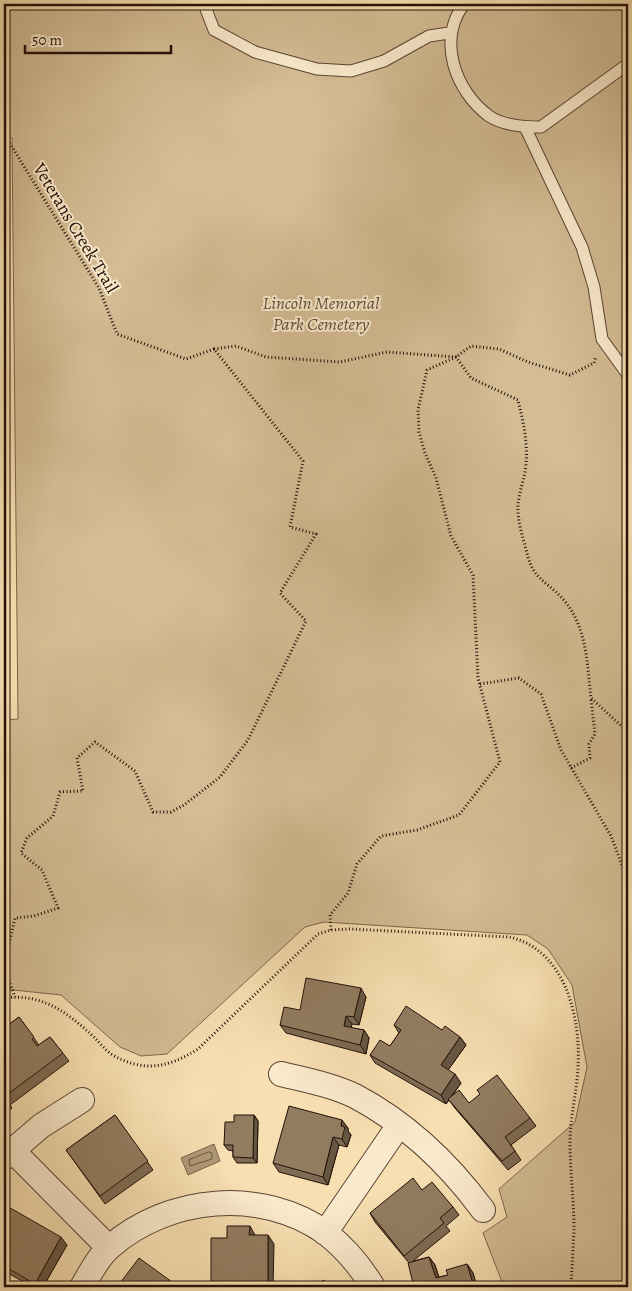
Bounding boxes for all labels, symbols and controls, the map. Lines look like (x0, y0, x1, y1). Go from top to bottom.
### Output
scale bar (25, 22, 171, 54)
text: 50 m (32, 30, 62, 50)
street label: Veterans Creek Trail (27, 158, 125, 298)
park label: Lincoln Memorial Park Cemetery (262, 291, 380, 336)

